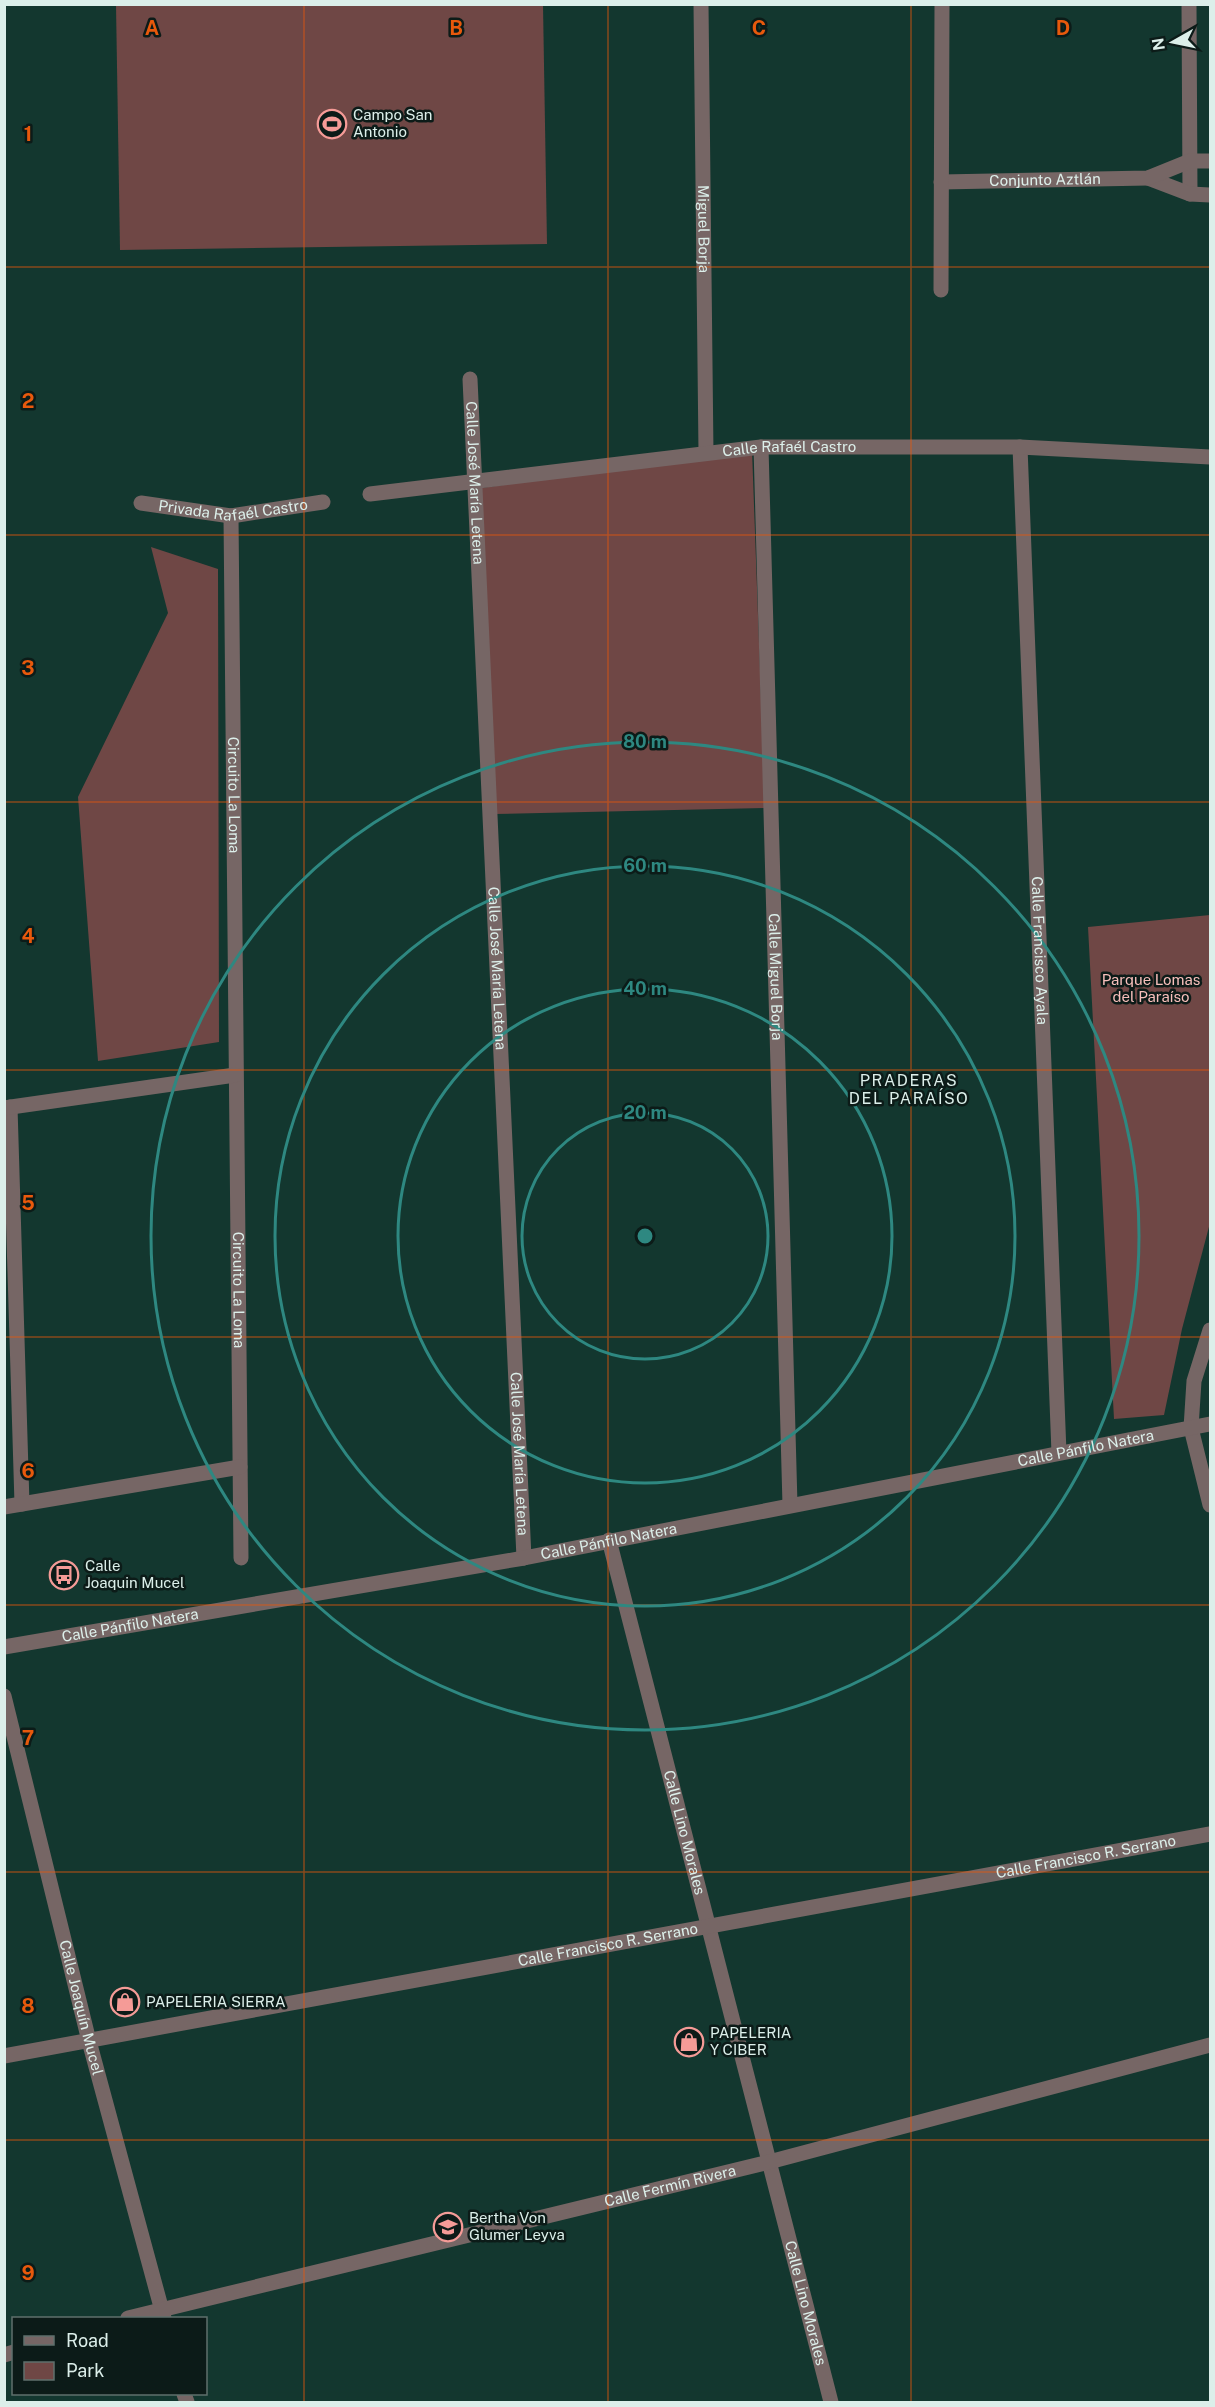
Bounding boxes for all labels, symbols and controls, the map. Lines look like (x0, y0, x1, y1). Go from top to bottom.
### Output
north arrow (1143, 12, 1203, 72)
text: A (145, 16, 159, 40)
text: B (449, 16, 463, 40)
text: C (752, 16, 766, 40)
text: D (1056, 16, 1070, 40)
text: N (1148, 37, 1169, 52)
place label: Campo San Antonio (353, 106, 432, 140)
sports icon: Campo San Antonio (316, 108, 348, 140)
text: 1 (24, 122, 32, 146)
street label: Conjunto Aztlán (989, 170, 1101, 189)
street label: Miguel Borja (695, 185, 713, 273)
text: 2 (22, 389, 34, 413)
street label: Calle José María Letena (463, 401, 487, 565)
street label: Calle Rafaél Castro (721, 438, 856, 460)
street label: Privada Rafaél Castro (157, 495, 309, 524)
text: 3 (21, 656, 35, 680)
text: 80 m (623, 731, 667, 752)
street label: Circuito La Loma (225, 737, 243, 853)
text: 60 m (623, 855, 667, 876)
street label: Calle Francisco Ayala (1029, 876, 1051, 1025)
street label: Calle José María Letena (485, 886, 510, 1050)
street label: Calle Miguel Borja (766, 913, 786, 1041)
text: 4 (21, 924, 35, 948)
park label: Parque Lomas del Paraíso (1102, 971, 1200, 1005)
text: 40 m (623, 978, 667, 999)
district label: PRADERAS DEL PARAÍSO (849, 1071, 969, 1108)
text: 20 m (623, 1102, 667, 1123)
text: 5 (21, 1191, 35, 1215)
centre of rings (635, 1226, 655, 1246)
street label: Circuito La Loma (230, 1232, 248, 1348)
street label: Calle José María Letena (507, 1372, 532, 1536)
street label: Calle Pánfilo Natera (1016, 1426, 1155, 1469)
text: 6 (21, 1459, 35, 1483)
street label: Calle Pánfilo Natera (539, 1519, 678, 1563)
place label: Calle Joaquin Mucel (85, 1557, 185, 1591)
bus stop icon: Calle Joaquin Mucel (48, 1559, 80, 1591)
street label: Calle Pánfilo Natera (60, 1605, 200, 1645)
text: 7 (22, 1726, 34, 1750)
street label: Calle Lino Morales (661, 1768, 709, 1896)
street label: Calle Francisco R. Serrano (994, 1831, 1177, 1881)
street label: Calle Francisco R. Serrano (516, 1919, 699, 1969)
street label: Calle Joaquín Mucel (56, 1938, 107, 2077)
shop icon: PAPELERIA SIERRA (109, 1986, 141, 2018)
place label: PAPELERIA SIERRA (146, 1993, 286, 2010)
text: 8 (21, 1994, 35, 2018)
place label: PAPELERIA Y CIBER (710, 2024, 792, 2058)
shop icon: PAPELERIA Y CIBER (673, 2026, 705, 2058)
street label: Calle Fermín Rivera (603, 2161, 738, 2210)
place label: Bertha Von Glumer Leyva (469, 2209, 565, 2243)
school or university icon: Bertha Von Glumer Leyva (432, 2211, 464, 2243)
street label: Calle Lino Morales (782, 2239, 830, 2367)
text: 9 (21, 2261, 35, 2285)
legend (12, 2317, 207, 2395)
text: Road (66, 2330, 109, 2351)
text: Park (66, 2360, 104, 2381)

